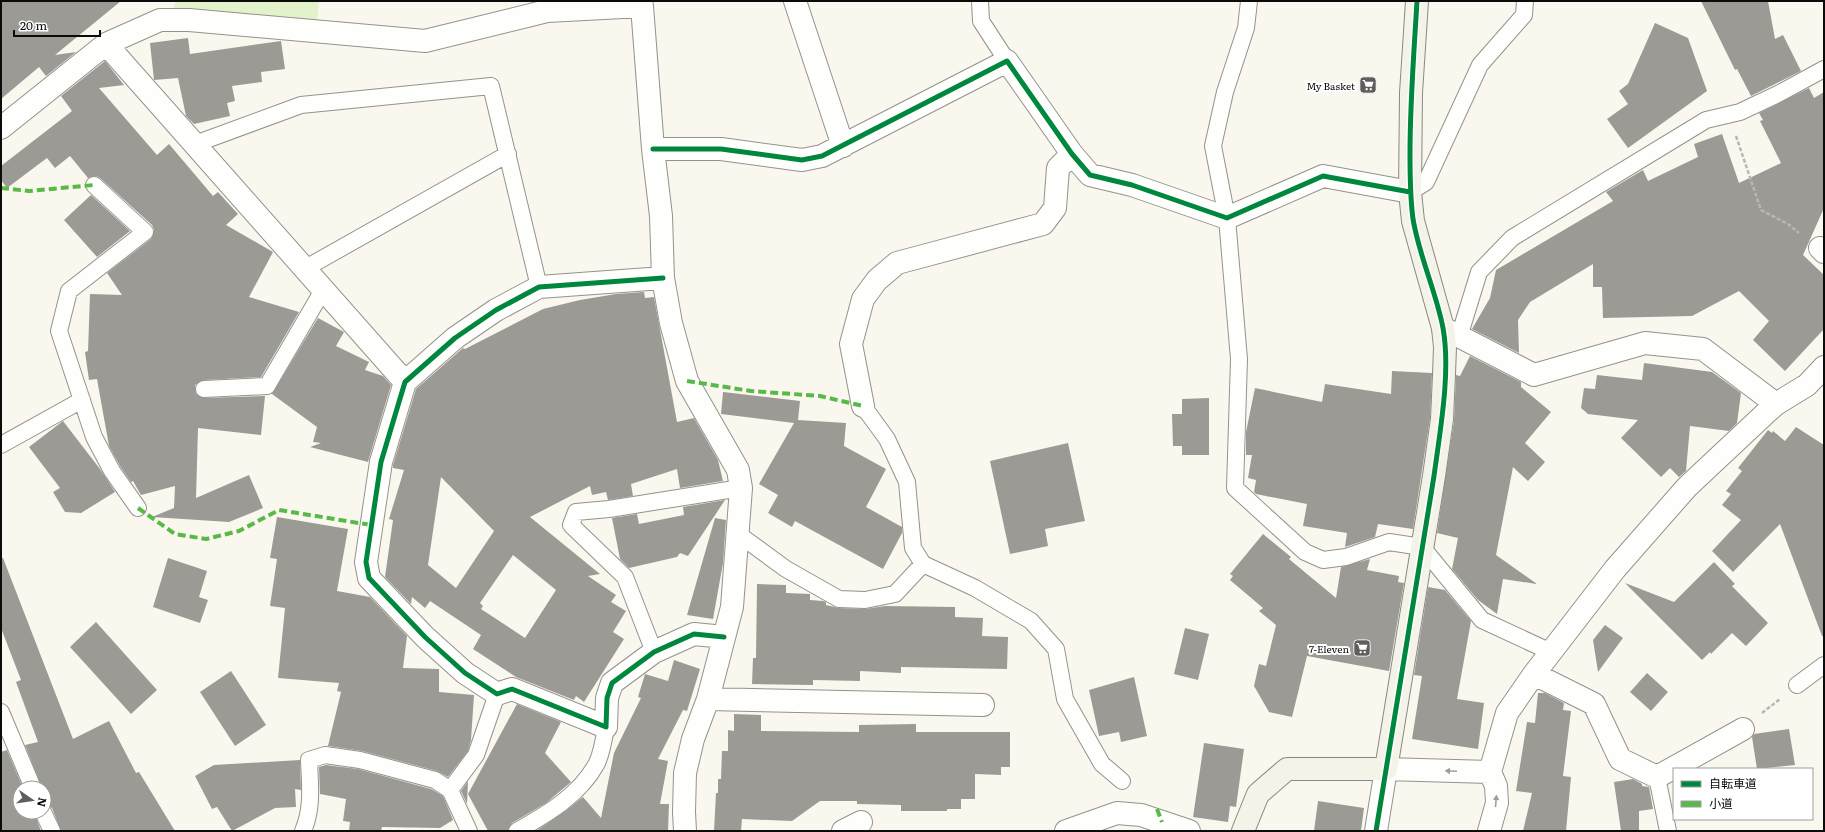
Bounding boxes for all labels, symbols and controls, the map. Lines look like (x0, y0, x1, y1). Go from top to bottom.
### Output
scale bar (14, 12, 100, 38)
text: 20 m (20, 16, 47, 34)
supermarket icon: My Basket (1358, 75, 1378, 95)
place label: My Basket (1307, 78, 1355, 93)
supermarket icon: 7-Eleven (1352, 638, 1372, 658)
place label: 7-Eleven (1309, 641, 1349, 656)
one-way arrow (1444, 768, 1457, 774)
legend (1673, 768, 1813, 820)
text: 自転車道 (1709, 774, 1757, 792)
north arrow (12, 780, 52, 820)
text: 小道 (1709, 794, 1733, 812)
one-way arrow (1492, 795, 1499, 808)
text: N (34, 796, 52, 809)

